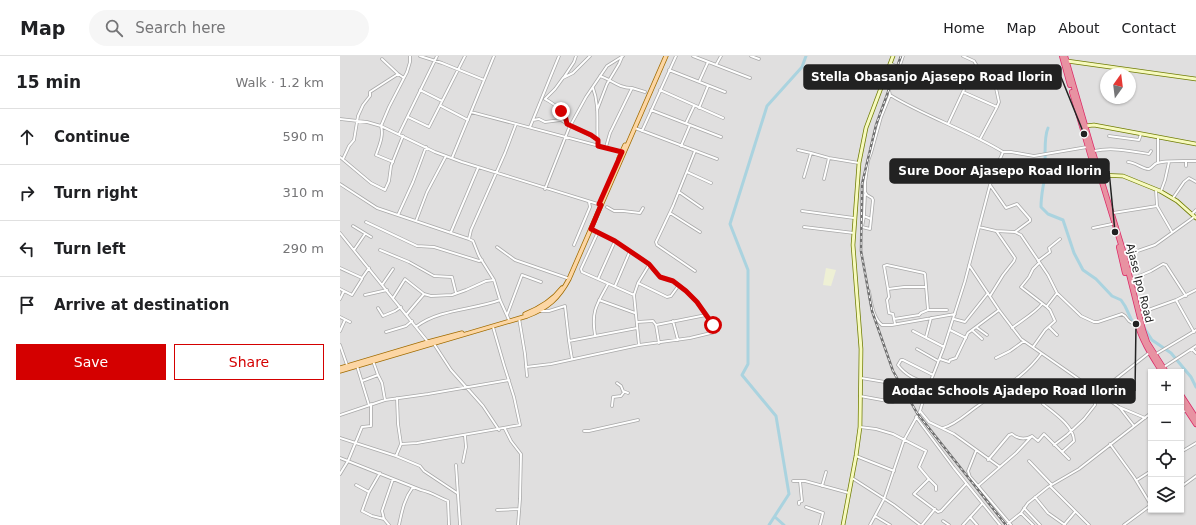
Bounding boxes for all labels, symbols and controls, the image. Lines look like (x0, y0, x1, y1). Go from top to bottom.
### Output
search box (89, 10, 369, 46)
text: Map (20, 17, 65, 39)
icon: search (103, 17, 125, 39)
text: Search here (135, 19, 225, 37)
text: Home (943, 20, 985, 36)
text: Map (1007, 20, 1036, 36)
text: About (1058, 20, 1100, 36)
text: Contact (1122, 20, 1176, 36)
callout: Stella Obasanjo Ajasepo Road Ilorin (804, 65, 1061, 89)
north arrow (1100, 68, 1136, 104)
text: Stella Obasanjo Ajasepo Road Ilorin (811, 70, 1053, 84)
text: 15 min (16, 72, 81, 92)
text: Walk · 1.2 km (235, 75, 324, 90)
route end (552, 102, 570, 120)
icon: ahead (16, 126, 38, 148)
text: Continue (54, 128, 130, 146)
text: 590 m (282, 129, 324, 144)
callout: Sure Door Ajasepo Road Ilorin (890, 159, 1109, 183)
text: Sure Door Ajasepo Road Ilorin (898, 164, 1102, 178)
icon: right (16, 182, 38, 204)
text: Turn right (54, 184, 138, 202)
text: 310 m (282, 185, 324, 200)
icon: left (16, 238, 38, 260)
text: Turn left (54, 240, 126, 258)
text: 290 m (282, 241, 324, 256)
street label: Ajase Ipo Road (1123, 242, 1156, 324)
icon: arrive (16, 294, 38, 316)
text: Arrive at destination (54, 296, 229, 314)
route start (704, 316, 722, 334)
button: Save (16, 344, 166, 380)
button: Share (174, 344, 324, 380)
map controls (1148, 369, 1184, 513)
button: + (1148, 369, 1184, 405)
callout: Aodac Schools Ajadepo Road Ilorin (884, 379, 1135, 403)
text: Aodac Schools Ajadepo Road Ilorin (892, 384, 1126, 398)
button: − (1148, 405, 1184, 441)
button: locate (1148, 441, 1184, 477)
button: layers (1148, 477, 1184, 513)

